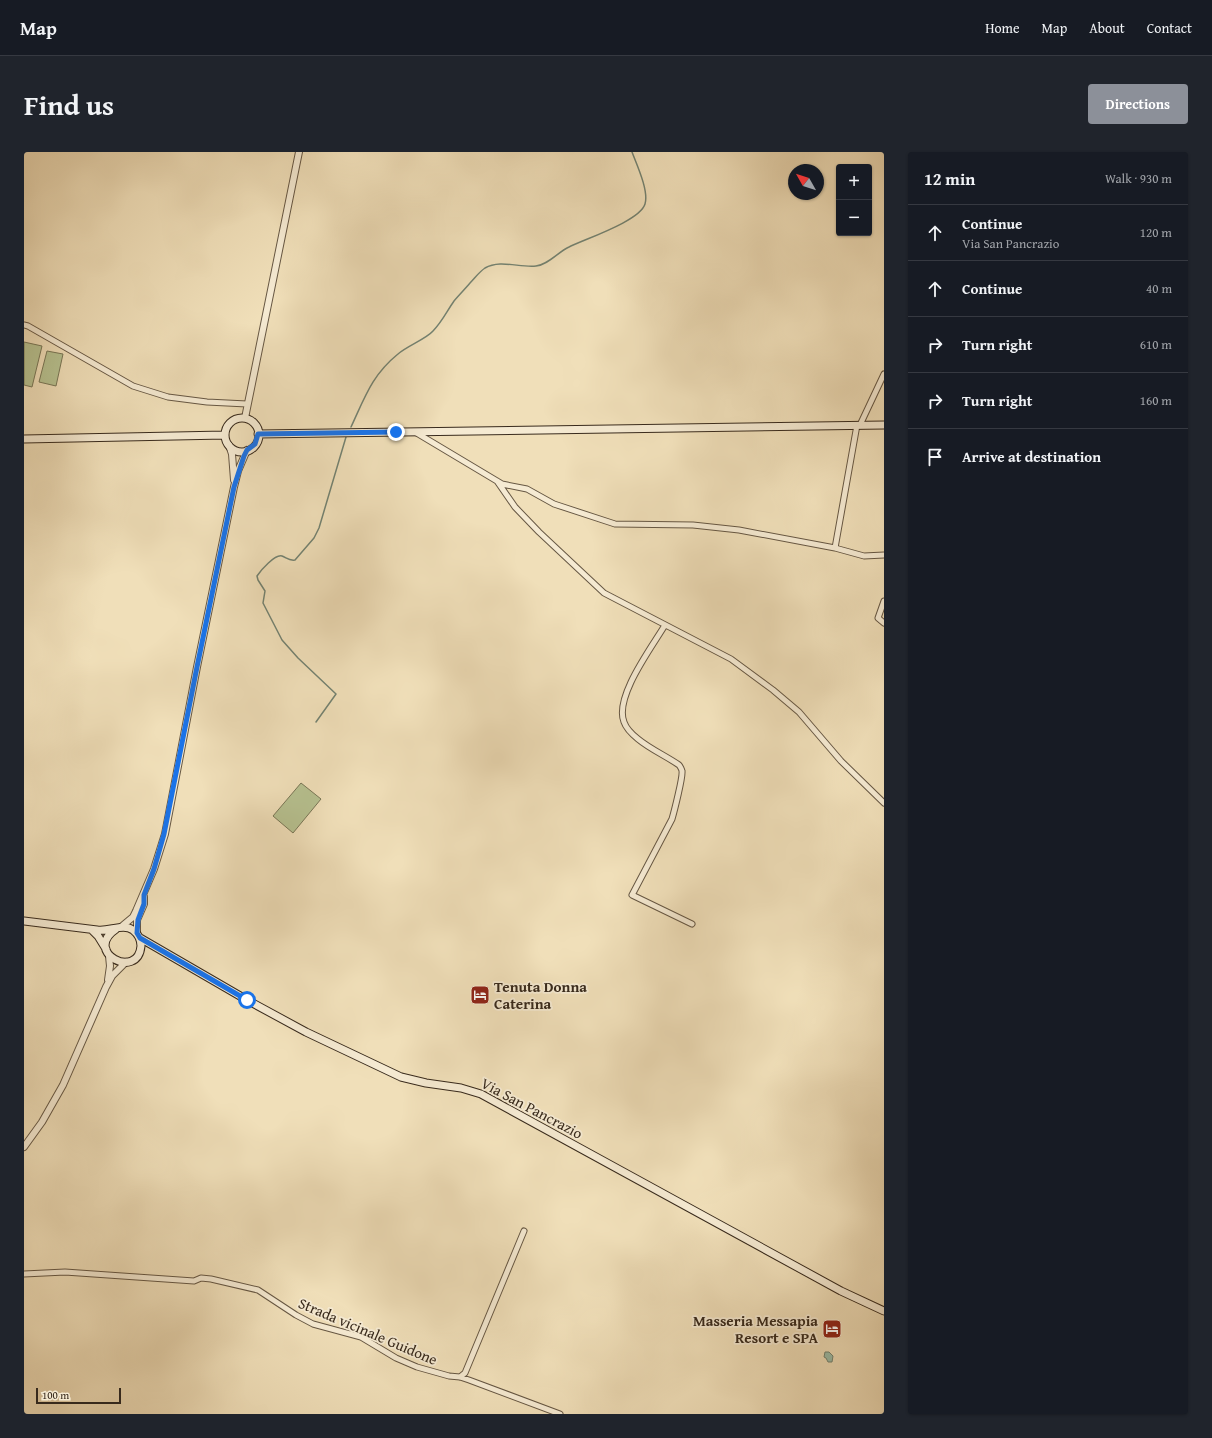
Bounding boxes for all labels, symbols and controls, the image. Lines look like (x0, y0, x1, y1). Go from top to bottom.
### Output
text: Map (20, 14, 57, 42)
text: Home (985, 18, 1020, 38)
text: Map (1042, 18, 1067, 38)
text: About (1089, 18, 1125, 38)
text: Contact (1147, 18, 1192, 38)
text: Find us (24, 84, 114, 125)
button: Directions (1088, 84, 1188, 124)
north arrow (788, 164, 824, 200)
map controls (836, 164, 872, 236)
button: + (836, 164, 872, 200)
text: 12 min (924, 166, 975, 191)
text: Walk · 930 m (1105, 169, 1172, 188)
button: − (836, 200, 872, 236)
text: Continue (962, 213, 1023, 234)
icon: ahead (924, 222, 946, 244)
text: 120 m (1140, 223, 1172, 242)
text: Via San Pancrazio (962, 234, 1059, 253)
icon: ahead (924, 278, 946, 300)
text: Continue (962, 278, 1023, 299)
text: 40 m (1146, 279, 1172, 298)
icon: right (924, 334, 946, 356)
text: Turn right (962, 334, 1033, 355)
text: 610 m (1140, 335, 1172, 354)
icon: right (924, 390, 946, 412)
text: Turn right (962, 390, 1033, 411)
text: 160 m (1140, 391, 1172, 410)
route end (387, 423, 405, 441)
icon: arrive (924, 446, 946, 468)
text: Arrive at destination (962, 446, 1101, 467)
place label: Tenuta Donna Caterina (494, 976, 587, 1014)
hotel icon: Tenuta Donna Caterina (469, 984, 491, 1006)
route start (238, 991, 256, 1009)
street label: Via San Pancrazio (477, 1072, 587, 1144)
street label: Strada vicinale Guidone (295, 1292, 441, 1370)
place label: Masseria Messapia Resort e SPA (693, 1310, 818, 1348)
hotel icon: Masseria Messapia Resort e SPA (821, 1318, 843, 1340)
scale bar (36, 1386, 121, 1405)
text: 100 m (42, 1387, 69, 1403)

